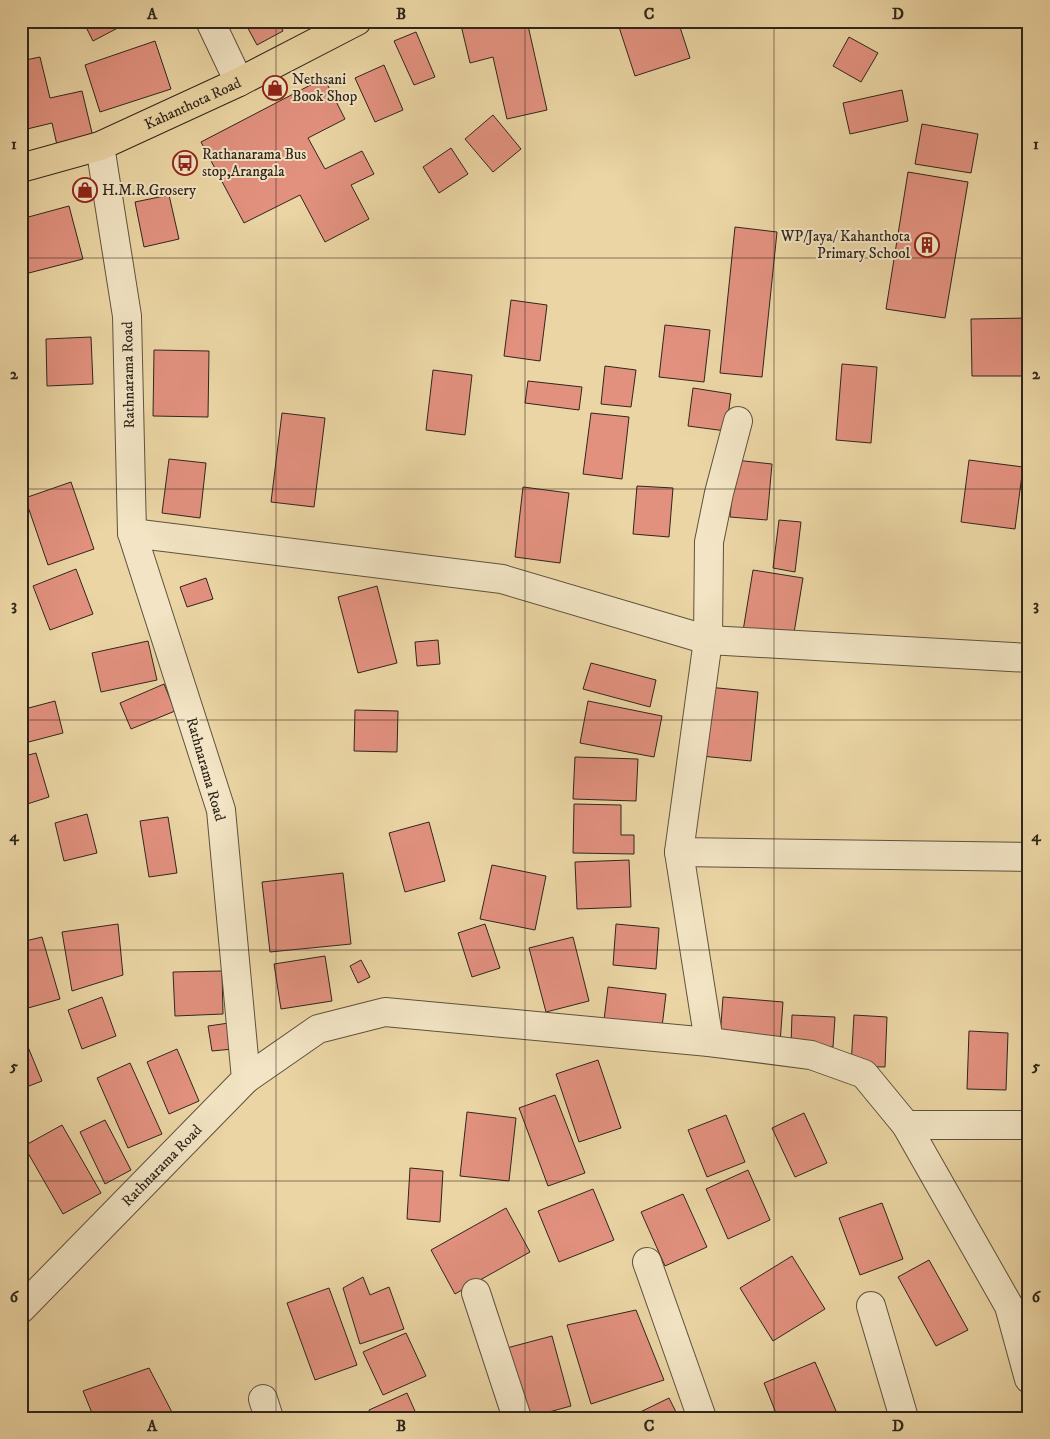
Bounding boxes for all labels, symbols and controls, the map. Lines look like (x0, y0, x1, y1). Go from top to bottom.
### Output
text: A (146, 4, 158, 24)
text: B (396, 4, 406, 24)
text: C (644, 4, 654, 24)
text: D (892, 4, 904, 24)
place label: Nethsani Book Shop (292, 70, 358, 106)
street label: Kahanthota Road (141, 73, 245, 134)
shop icon: Nethsani Book Shop (262, 75, 288, 101)
text: 1 (11, 134, 17, 154)
text: 1 (1033, 134, 1039, 154)
place label: Rathanarama Bus stop,Arangala (202, 145, 306, 181)
bus stop icon: Rathanarama Bus stop,Arangala (172, 150, 198, 176)
shop icon: H.M.R.Grosery (72, 177, 98, 203)
place label: H.M.R.Grosery (102, 181, 197, 200)
place label: WP/Jaya/ Kahanthota Primary School (780, 227, 911, 263)
building icon: WP/Jaya/ Kahanthota Primary School (914, 232, 940, 258)
street label: Rathnarama Road (118, 321, 139, 429)
text: 2 (10, 364, 19, 384)
text: 2 (1032, 364, 1041, 384)
text: 3 (11, 595, 17, 615)
text: 3 (1033, 595, 1039, 615)
street label: Rathnarama Road (182, 715, 230, 824)
text: 4 (8, 826, 19, 846)
text: 4 (1030, 826, 1041, 846)
text: 5 (9, 1056, 18, 1076)
text: 5 (1031, 1056, 1040, 1076)
street label: Rathnarama Road (118, 1120, 207, 1211)
text: 6 (10, 1287, 20, 1307)
text: 6 (1032, 1287, 1042, 1307)
text: A (146, 1416, 158, 1436)
text: B (396, 1416, 406, 1436)
text: C (644, 1416, 654, 1436)
text: D (892, 1416, 904, 1436)

